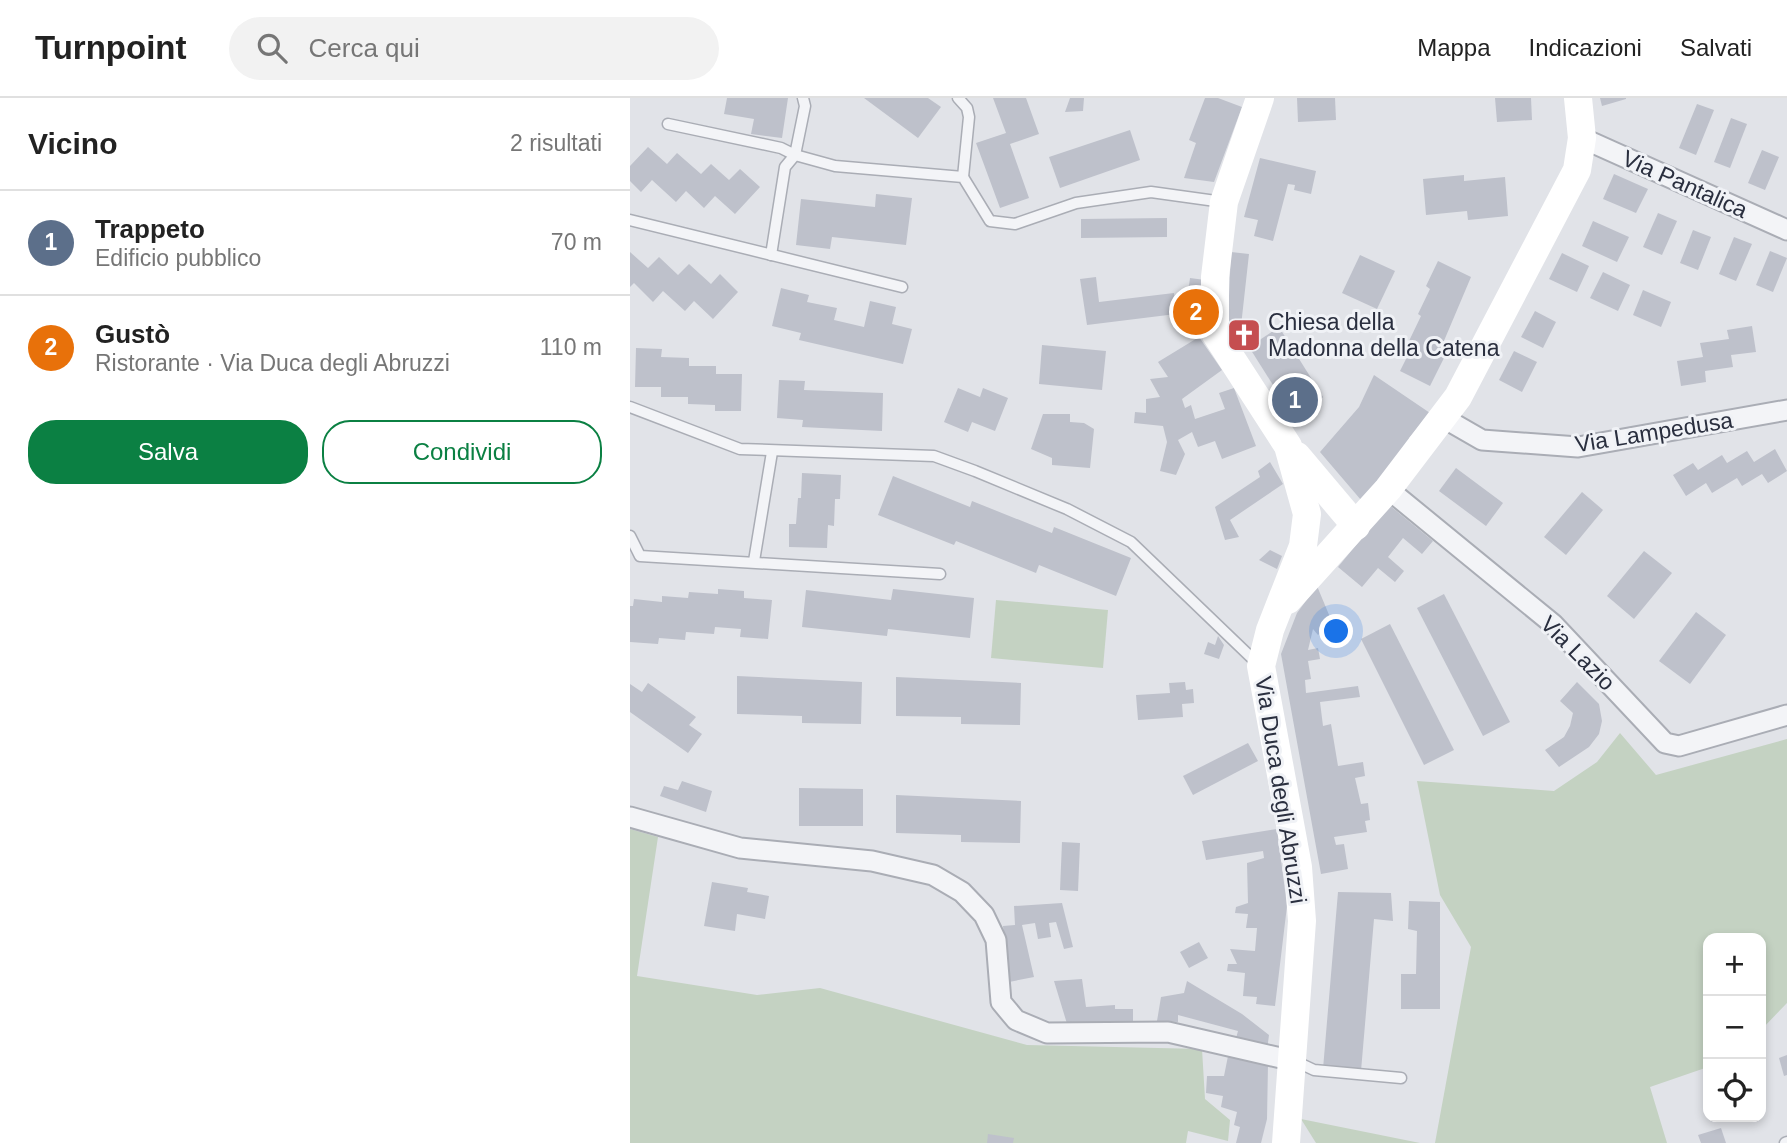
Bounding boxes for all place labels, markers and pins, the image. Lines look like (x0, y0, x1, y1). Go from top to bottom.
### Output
pin: 2 (1173, 286, 1219, 338)
place label: Chiesa della Madonna della Catena (1268, 309, 1500, 361)
church icon: Chiesa della Madonna della Catena (1225, 316, 1263, 354)
pin: 1 (1272, 374, 1318, 426)

